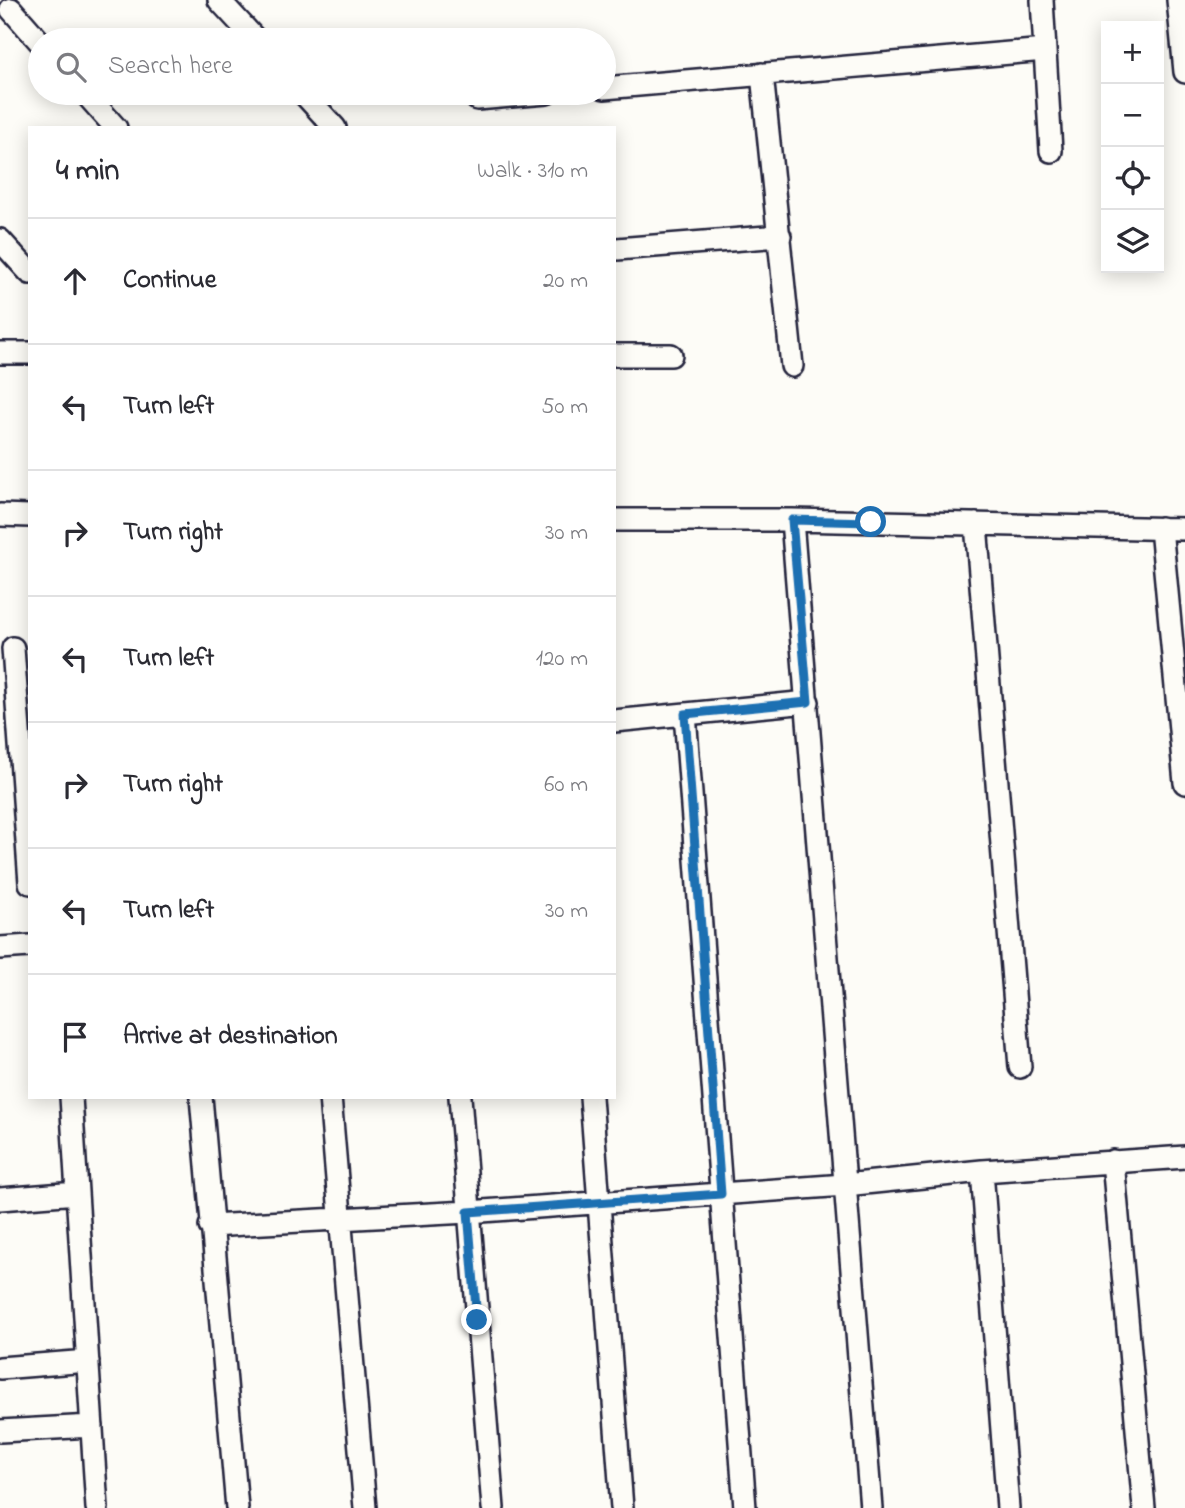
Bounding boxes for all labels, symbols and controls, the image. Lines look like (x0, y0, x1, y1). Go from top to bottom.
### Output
map controls (1101, 21, 1164, 273)
button: + (1101, 21, 1164, 84)
search box (28, 28, 616, 105)
icon: search (52, 48, 90, 86)
text: Search here (108, 48, 233, 86)
button: − (1101, 84, 1164, 147)
button: locate (1101, 147, 1164, 210)
text: 4 min (56, 150, 119, 194)
text: Walk · 310 m (477, 155, 588, 188)
button: layers (1101, 210, 1164, 273)
icon: ahead (56, 262, 94, 300)
text: Continue (123, 262, 216, 300)
text: 20 m (543, 265, 588, 298)
icon: left (56, 388, 94, 426)
text: Turn left (123, 388, 214, 426)
text: 50 m (541, 391, 588, 424)
route start (855, 506, 886, 537)
icon: right (56, 514, 94, 552)
text: Turn right (123, 514, 223, 552)
text: 30 m (545, 517, 588, 550)
icon: left (56, 640, 94, 678)
text: Turn left (123, 640, 214, 678)
text: 120 m (536, 643, 588, 676)
icon: right (56, 766, 94, 804)
text: Turn right (123, 766, 223, 804)
text: 60 m (544, 769, 588, 802)
icon: left (56, 892, 94, 930)
text: Turn left (123, 892, 214, 930)
text: 30 m (545, 895, 588, 928)
icon: arrive (56, 1018, 94, 1056)
text: Arrive at destination (123, 1018, 338, 1056)
route end (461, 1304, 492, 1335)

